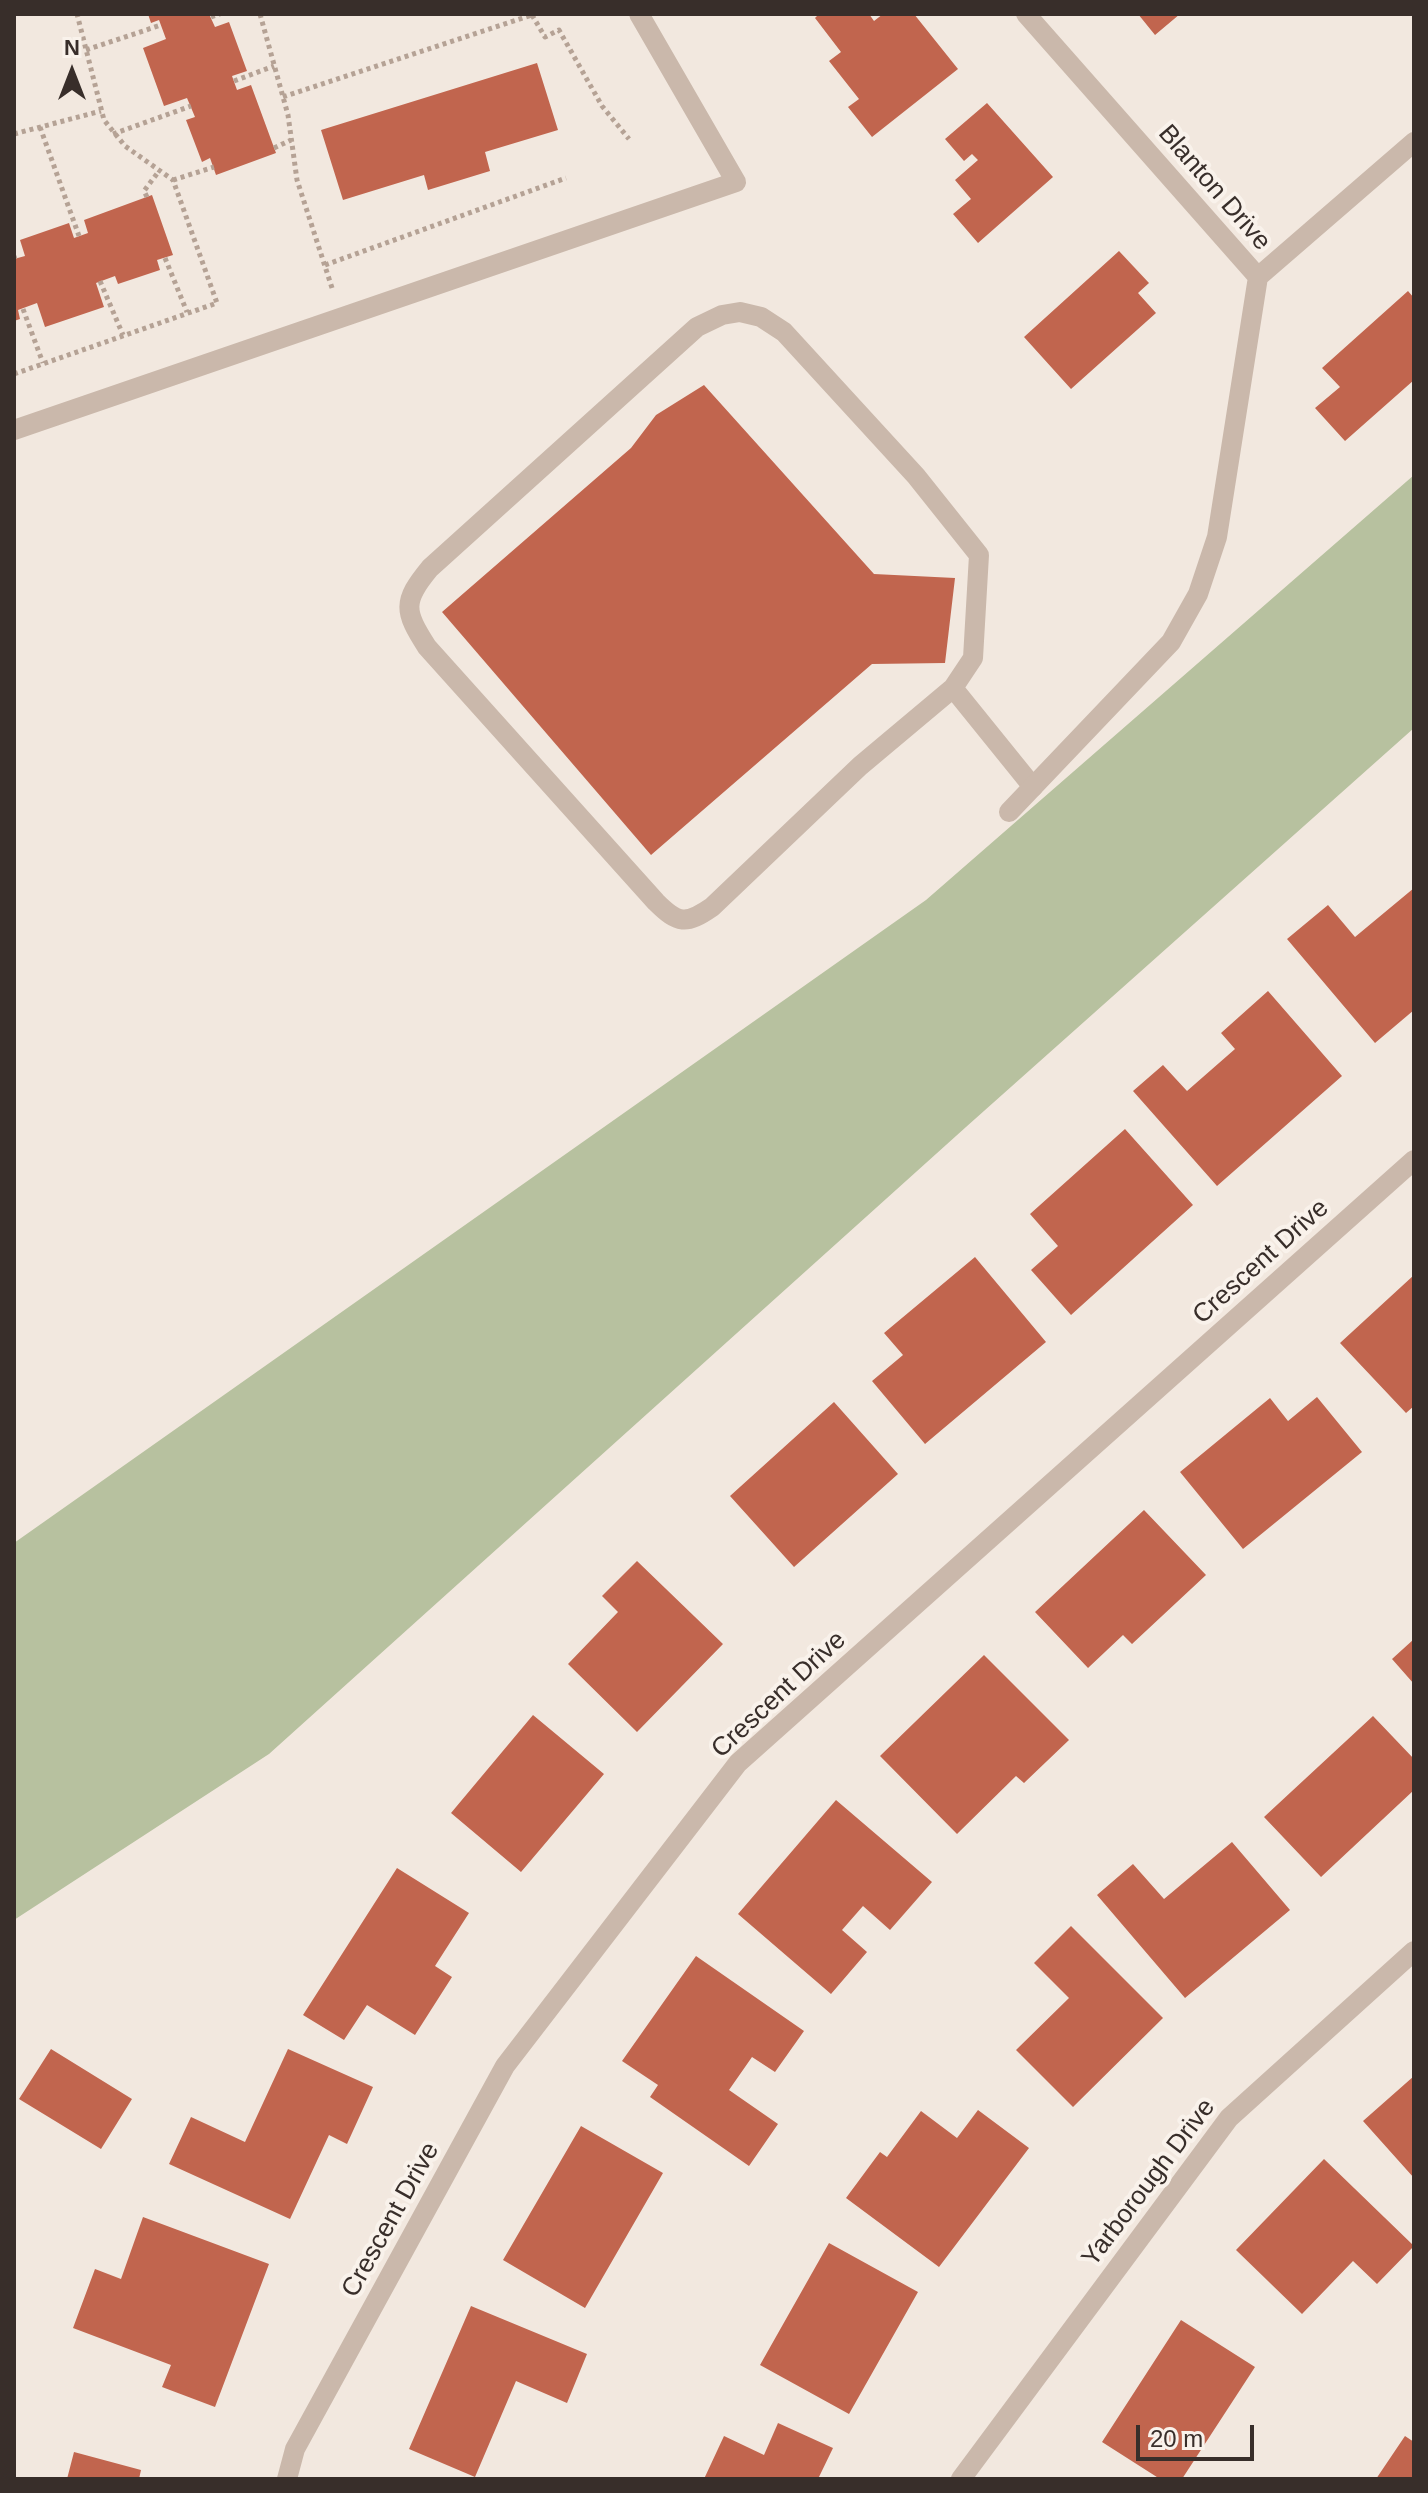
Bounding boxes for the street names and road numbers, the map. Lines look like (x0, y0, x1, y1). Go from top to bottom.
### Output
street label: Blanton Drive (1151, 119, 1277, 257)
street label: Crescent Drive (1187, 1193, 1335, 1331)
street label: Crescent Drive (705, 1625, 853, 1765)
street label: Yarborough Drive (1076, 2093, 1222, 2273)
street label: Crescent Drive (336, 2137, 446, 2303)

